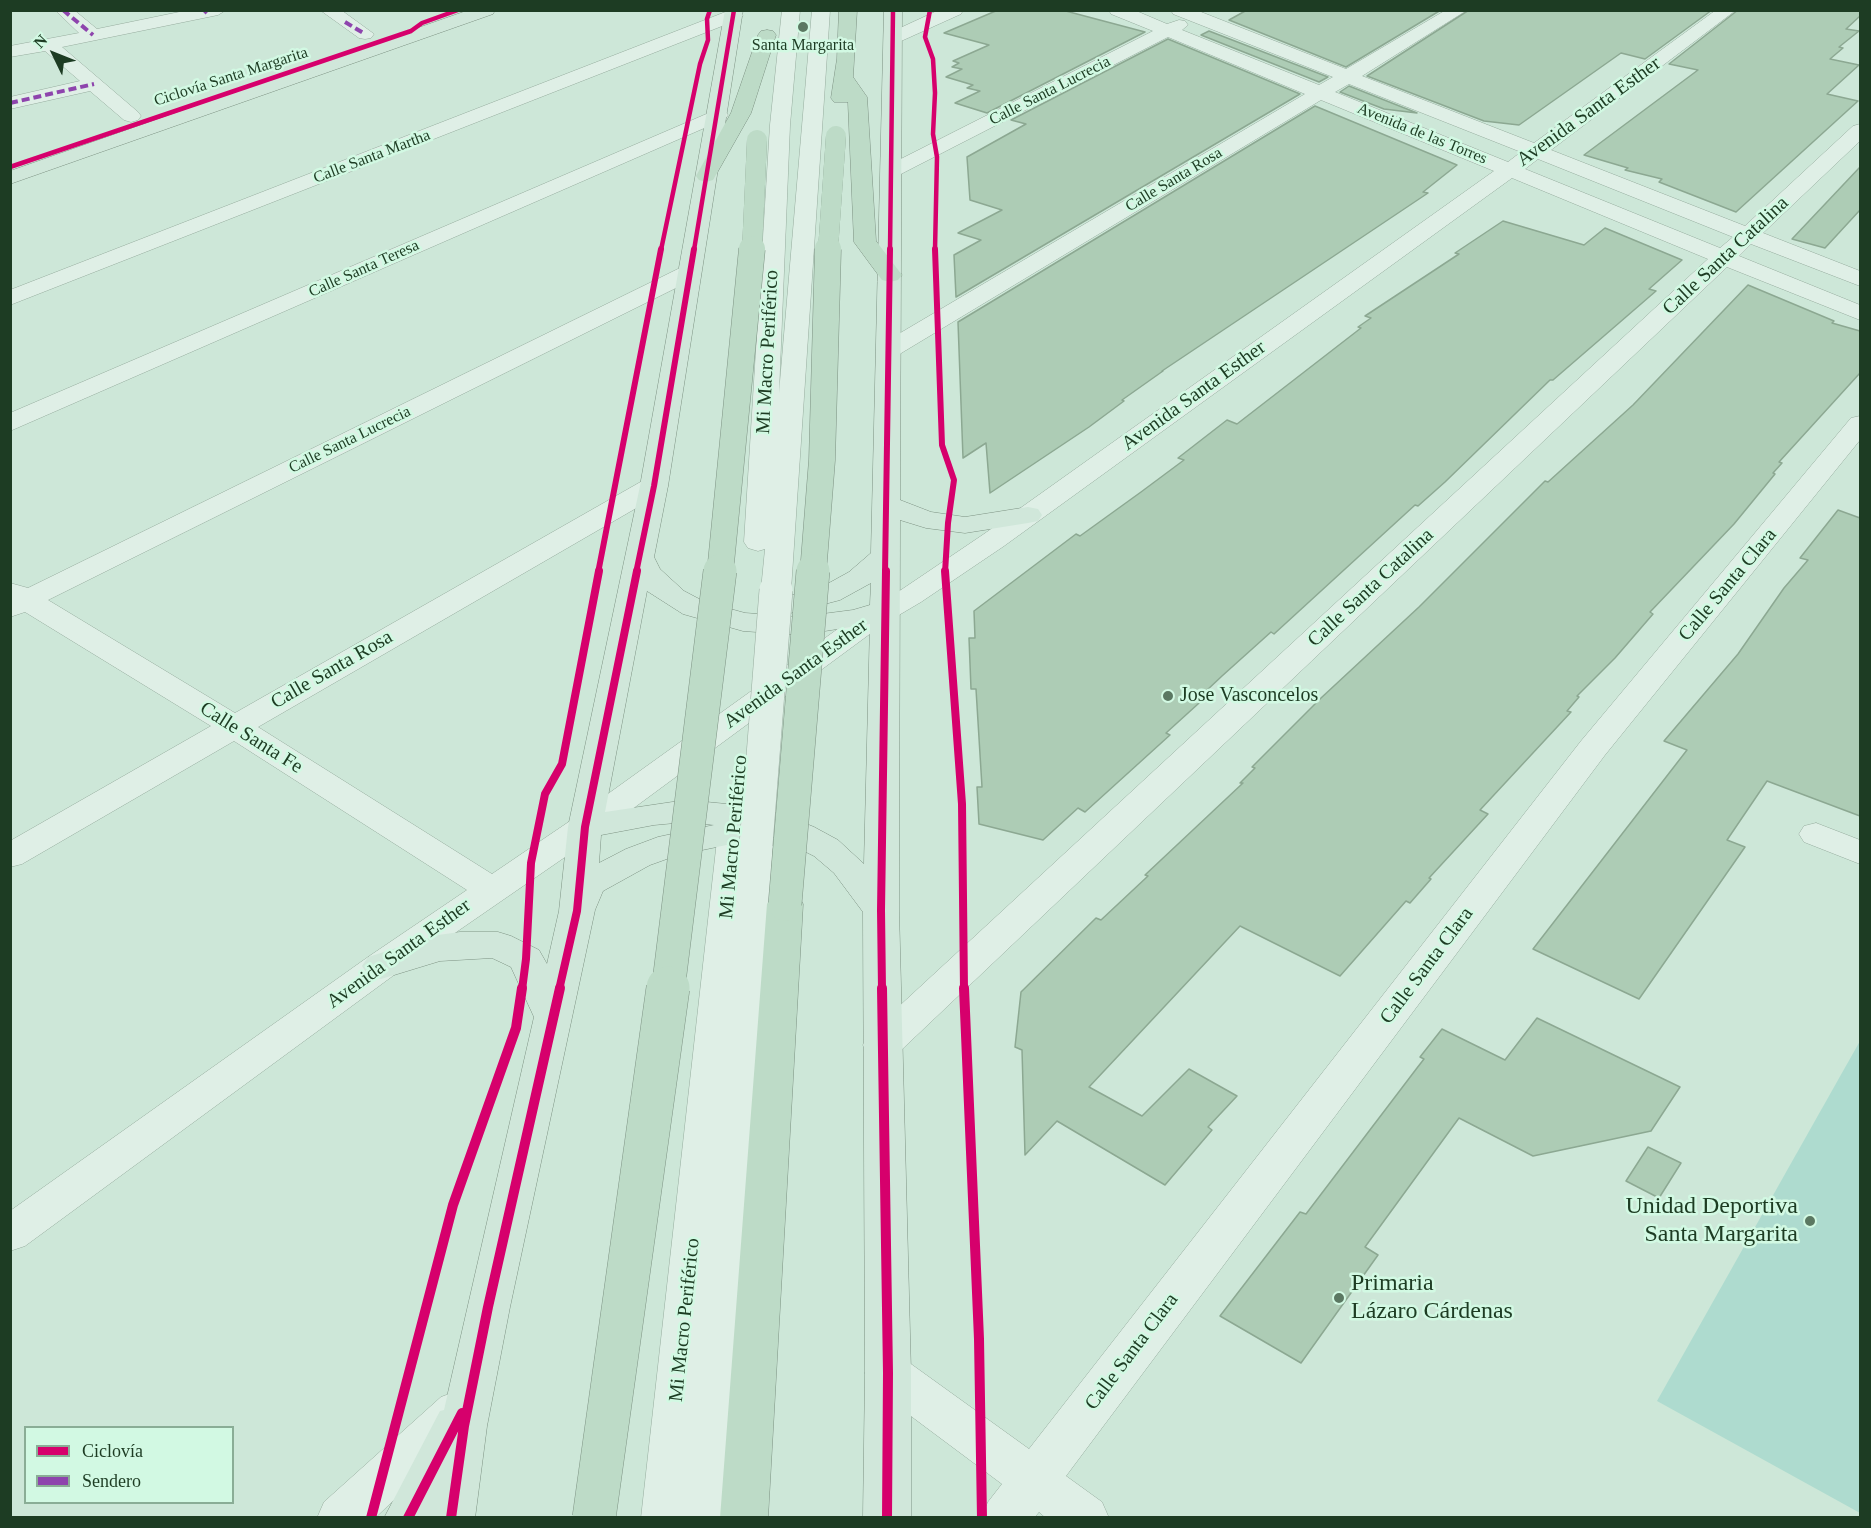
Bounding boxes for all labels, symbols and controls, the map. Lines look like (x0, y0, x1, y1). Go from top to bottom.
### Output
marker: Santa Margarita (796, 20, 810, 34)
north arrow (24, 24, 84, 84)
text: N (30, 31, 51, 51)
place label: Santa Margarita (752, 36, 854, 56)
street label: Ciclovía Santa Margarita (152, 43, 310, 111)
street label: Calle Santa Lucrecia (986, 52, 1114, 130)
street label: Avenida Santa Esther (1512, 52, 1666, 172)
street label: Avenida de las Torres (1354, 99, 1490, 169)
street label: Calle Santa Martha (311, 126, 433, 188)
street label: Calle Santa Rosa (1122, 144, 1226, 216)
street label: Calle Santa Catalina (1658, 192, 1794, 320)
street label: Calle Santa Teresa (306, 236, 422, 302)
street label: Mi Macro Periférico (752, 269, 784, 435)
street label: Avenida Santa Esther (1117, 336, 1271, 456)
street label: Calle Santa Lucrecia (286, 402, 414, 478)
street label: Calle Santa Catalina (1303, 524, 1439, 652)
street label: Calle Santa Clara (1674, 524, 1782, 646)
street label: Avenida Santa Esther (719, 614, 873, 734)
street label: Calle Santa Rosa (267, 625, 397, 715)
place label: Jose Vasconcelos (1180, 684, 1318, 708)
marker: Jose Vasconcelos (1161, 689, 1175, 703)
street label: Calle Santa Fe (195, 697, 307, 779)
street label: Mi Macro Periférico (715, 754, 753, 920)
street label: Avenida Santa Esther (322, 894, 476, 1014)
street label: Calle Santa Clara (1375, 903, 1479, 1029)
place label: Unidad Deportiva Santa Margarita (1625, 1193, 1798, 1249)
marker: Unidad Deportiva Santa Margarita (1803, 1214, 1817, 1228)
street label: Mi Macro Periférico (664, 1237, 706, 1403)
place label: Primaria Lázaro Cárdenas (1351, 1270, 1513, 1326)
street label: Calle Santa Clara (1080, 1289, 1184, 1415)
marker: Primaria Lázaro Cárdenas (1332, 1291, 1346, 1305)
legend (24, 1426, 234, 1504)
text: Ciclovía (82, 1441, 143, 1461)
text: Sendero (82, 1471, 141, 1491)

